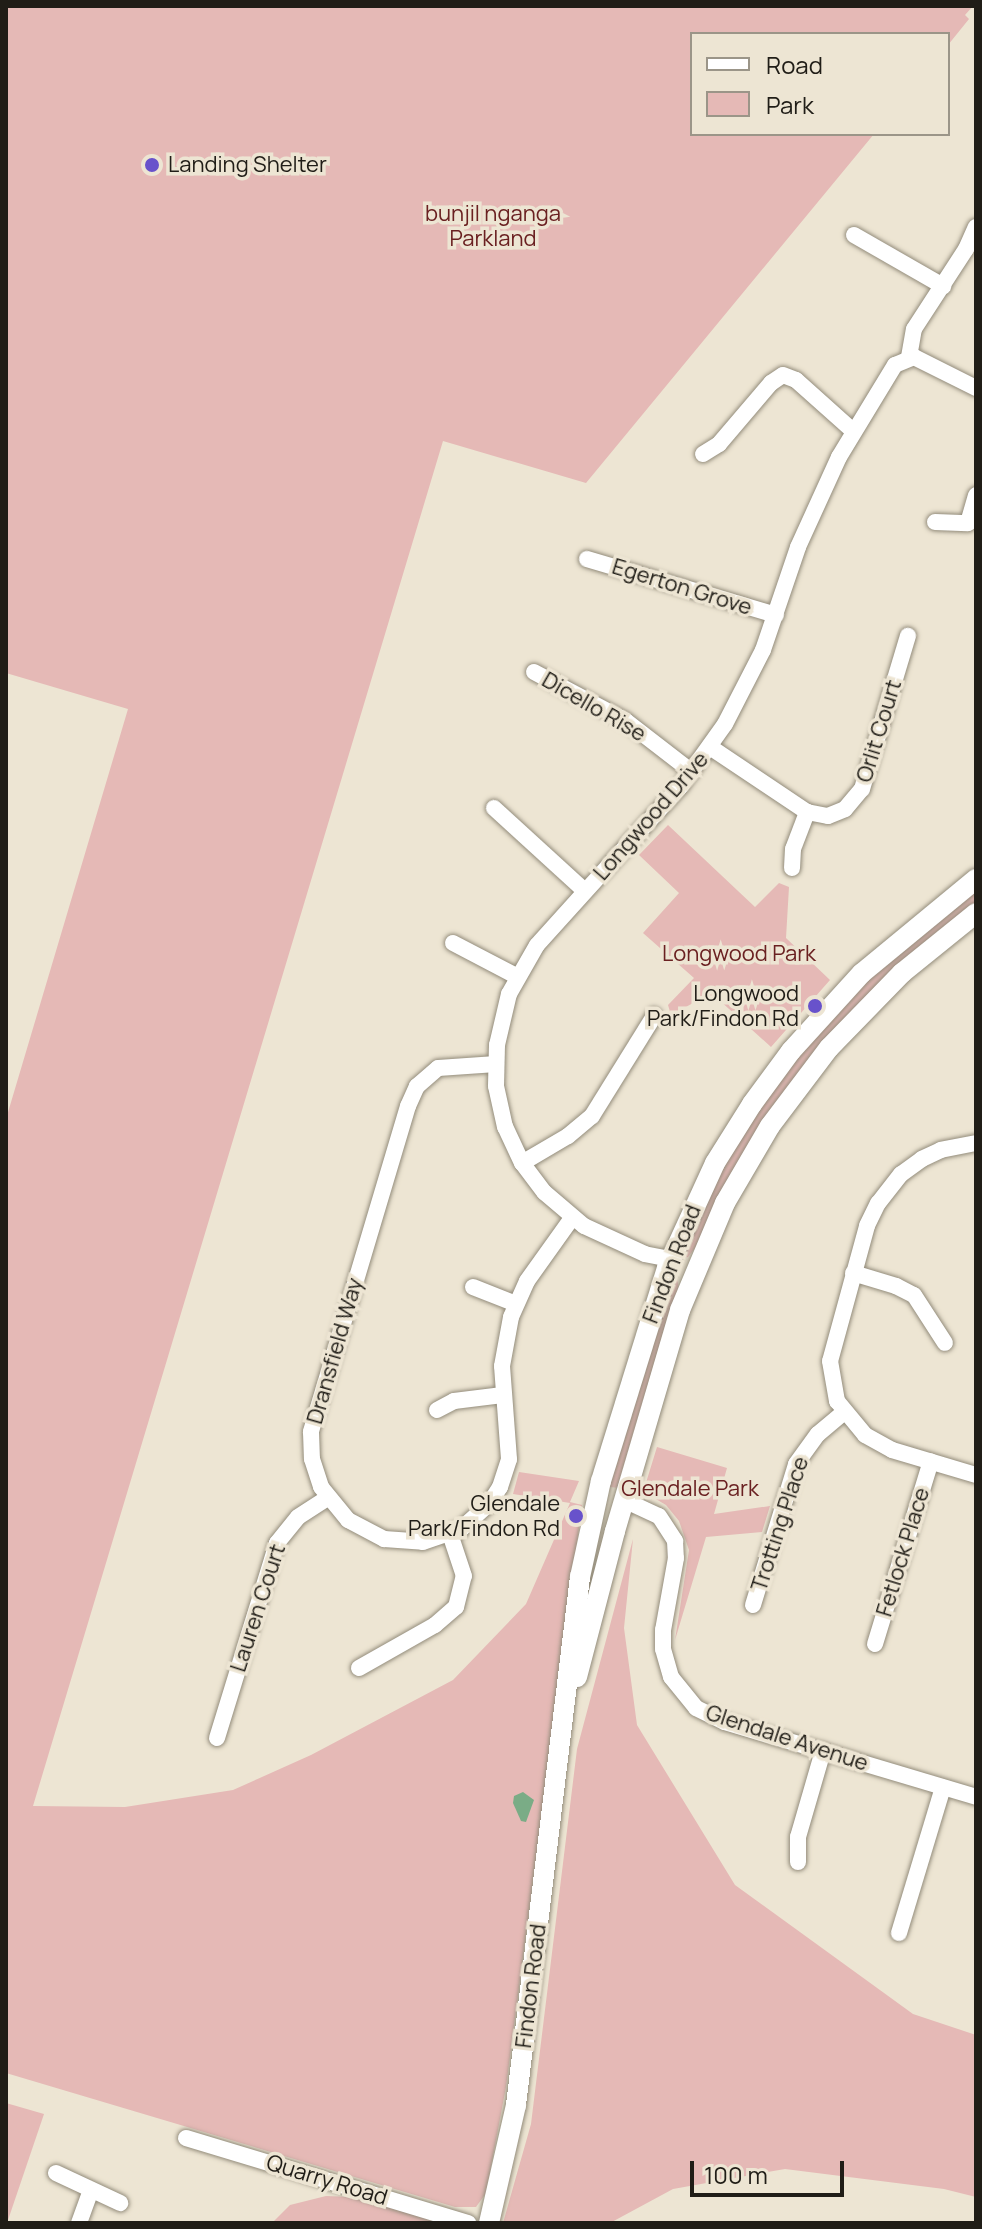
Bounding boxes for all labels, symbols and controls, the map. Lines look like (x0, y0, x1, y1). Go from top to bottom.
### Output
legend (690, 32, 950, 136)
text: Road (766, 48, 823, 81)
text: Park (766, 88, 814, 121)
place label: Landing Shelter (168, 152, 327, 178)
marker: Landing Shelter (143, 156, 161, 174)
park label: bunjil nganga Parkland (425, 200, 561, 252)
street label: Egerton Grove (609, 553, 755, 621)
street label: Dicello Rise (537, 667, 651, 747)
street label: Orlit Court (851, 677, 907, 785)
street label: Longwood Drive (588, 746, 714, 886)
park label: Longwood Park (662, 941, 816, 967)
place label: Longwood Park/Findon Rd (647, 980, 799, 1032)
marker: Longwood Park/Findon Rd (806, 997, 824, 1015)
street label: Findon Road (637, 1201, 707, 1327)
street label: Dransfield Way (302, 1275, 368, 1427)
street label: Trotting Place (746, 1453, 814, 1595)
park label: Glendale Park (621, 1476, 759, 1502)
street label: Fetlock Place (871, 1484, 935, 1620)
place label: Glendale Park/Findon Rd (408, 1490, 560, 1542)
marker: Glendale Park/Findon Rd (567, 1507, 585, 1525)
street label: Lauren Court (225, 1541, 291, 1675)
street label: Glendale Avenue (702, 1699, 872, 1777)
street label: Findon Road (510, 1922, 552, 2050)
scale bar (694, 2145, 848, 2195)
street label: Quarry Road (263, 2149, 391, 2211)
text: 100 m (704, 2158, 768, 2191)

